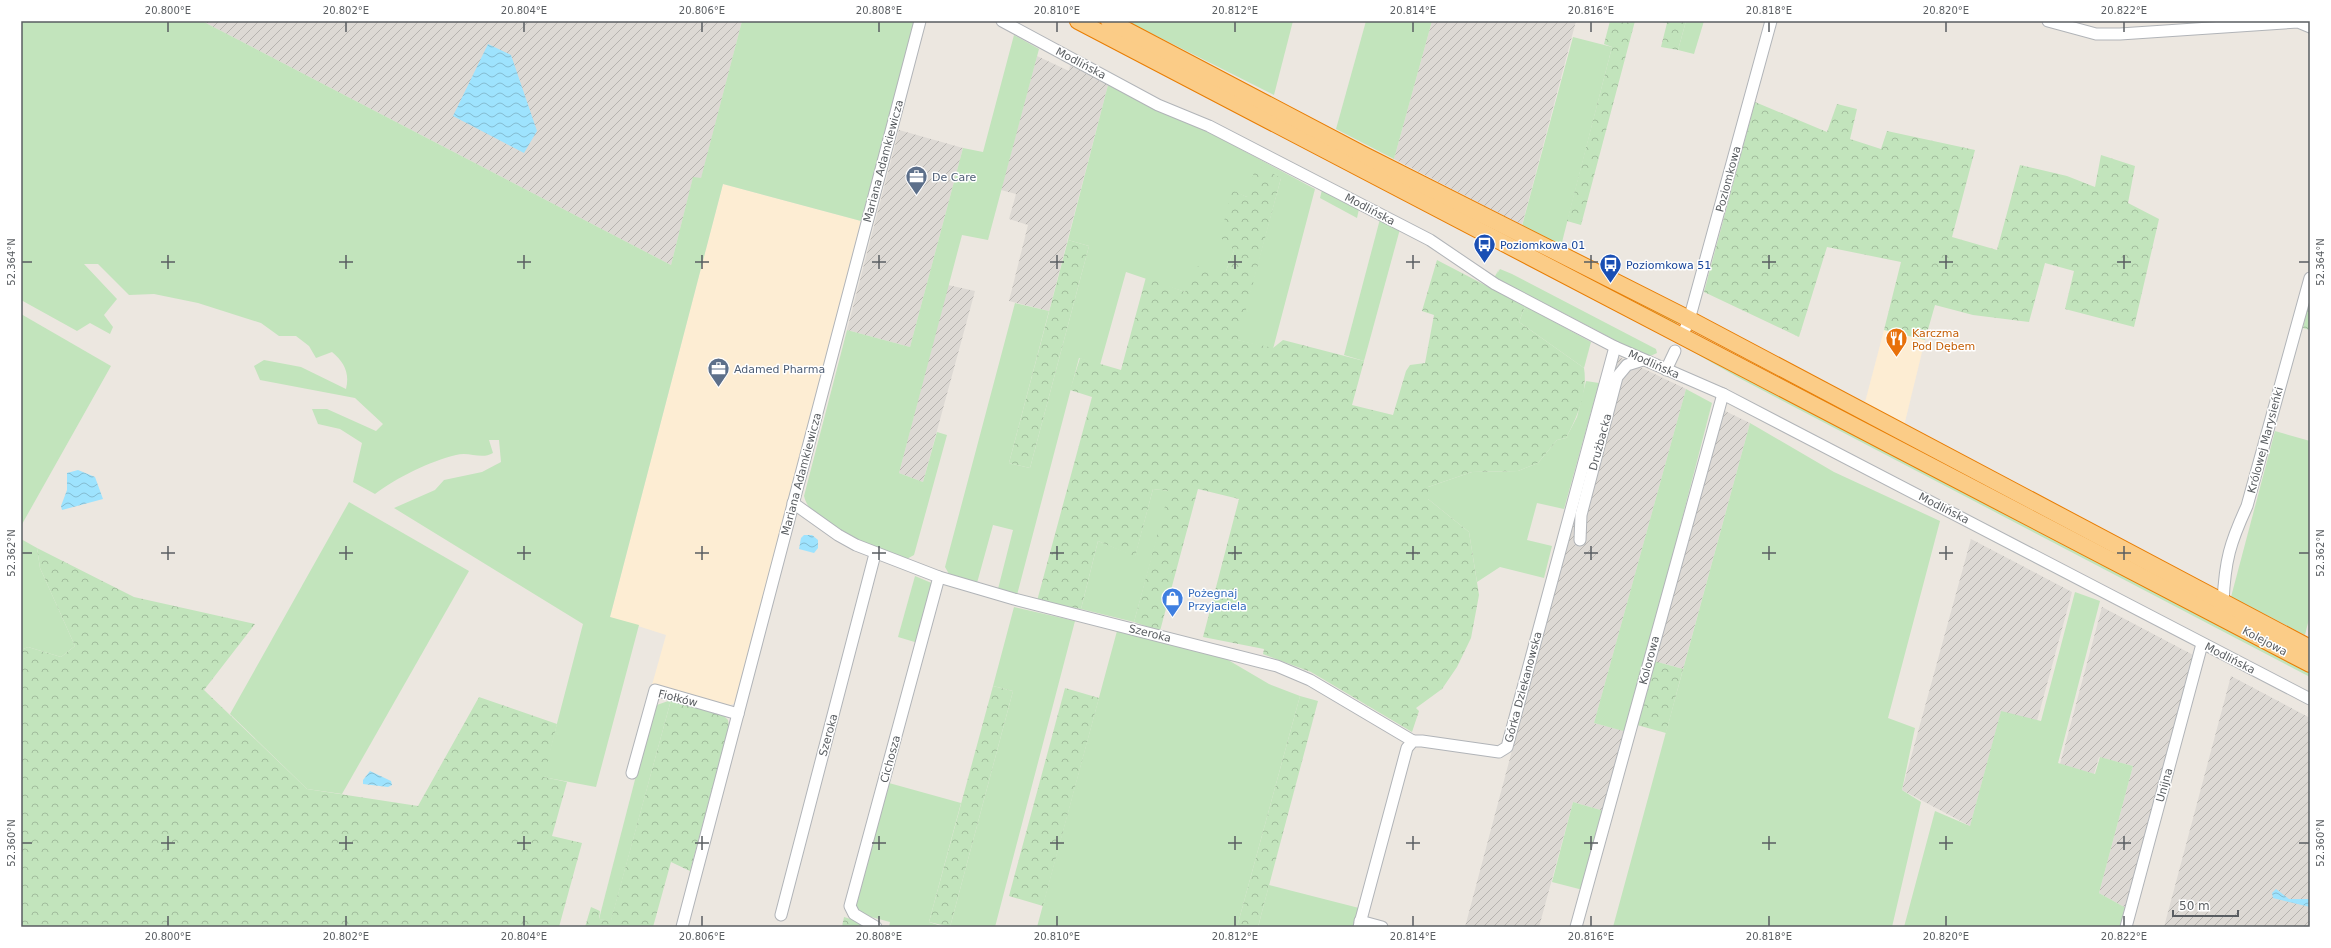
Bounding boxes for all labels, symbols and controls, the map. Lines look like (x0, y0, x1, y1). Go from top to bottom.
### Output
text: 20.800°E (145, 5, 191, 16)
text: 20.802°E (323, 5, 369, 16)
text: 20.804°E (501, 5, 547, 16)
text: 20.806°E (679, 5, 725, 16)
text: 20.808°E (856, 5, 902, 16)
text: 20.810°E (1034, 5, 1080, 16)
text: 20.812°E (1212, 5, 1258, 16)
text: 20.814°E (1390, 5, 1436, 16)
text: 20.816°E (1568, 5, 1614, 16)
text: 20.818°E (1746, 5, 1792, 16)
text: 20.820°E (1923, 5, 1969, 16)
text: 20.822°E (2101, 5, 2147, 16)
street label: Modlińska (1053, 45, 1108, 82)
street label: Mariana Adamkiewicza (861, 98, 906, 224)
street label: Poziomkowa (1713, 145, 1744, 214)
office icon: De Care (904, 164, 930, 197)
place label: De Care (932, 171, 976, 184)
street label: Modlińska (1342, 191, 1397, 228)
bus stop icon: Poziomkowa 01 (1472, 232, 1498, 265)
text: 52.364°N (6, 238, 17, 286)
text: 52.364°N (2315, 238, 2326, 286)
place label: Poziomkowa 01 (1500, 239, 1585, 252)
bus stop icon: Poziomkowa 51 (1598, 252, 1624, 285)
place label: Poziomkowa 51 (1626, 259, 1711, 272)
restaurant icon: Karczma Pod Dębem (1884, 326, 1910, 359)
place label: Karczma Pod Dębem (1912, 327, 1975, 353)
street label: Modlińska (1626, 347, 1682, 382)
office icon: Adamed Pharma (706, 356, 732, 389)
place label: Adamed Pharma (734, 363, 825, 376)
street label: Królowej Marysieńki (2245, 386, 2286, 495)
street label: Mariana Adamkiewicza (779, 411, 824, 537)
street label: Drużbacka (1587, 412, 1614, 472)
street label: Modlińska (1916, 490, 1971, 527)
text: 52.362°N (6, 529, 17, 577)
text: 52.362°N (2315, 529, 2326, 577)
shop icon: Pożegnaj Przyjaciela (1160, 586, 1186, 619)
place label: Pożegnaj Przyjaciela (1188, 587, 1247, 613)
street label: Szeroka (1127, 622, 1173, 645)
street label: Kolejowa (2240, 624, 2289, 659)
street label: Górka Dziekanowska (1502, 630, 1545, 744)
street label: Kolorowa (1637, 634, 1662, 686)
street label: Modlińska (2202, 640, 2257, 677)
street label: Fiołków (657, 687, 699, 710)
street label: Szeroka (817, 712, 840, 758)
street label: Cichosza (878, 734, 903, 784)
street label: Unijna (2154, 767, 2175, 804)
text: 52.360°N (6, 819, 17, 867)
text: 52.360°N (2315, 819, 2326, 867)
scale bar (2173, 892, 2238, 918)
text: 50 m (2179, 899, 2210, 913)
text: 20.800°E (145, 931, 191, 942)
text: 20.802°E (323, 931, 369, 942)
text: 20.804°E (501, 931, 547, 942)
text: 20.806°E (679, 931, 725, 942)
text: 20.808°E (856, 931, 902, 942)
text: 20.810°E (1034, 931, 1080, 942)
text: 20.812°E (1212, 931, 1258, 942)
text: 20.814°E (1390, 931, 1436, 942)
text: 20.816°E (1568, 931, 1614, 942)
text: 20.818°E (1746, 931, 1792, 942)
text: 20.820°E (1923, 931, 1969, 942)
text: 20.822°E (2101, 931, 2147, 942)

